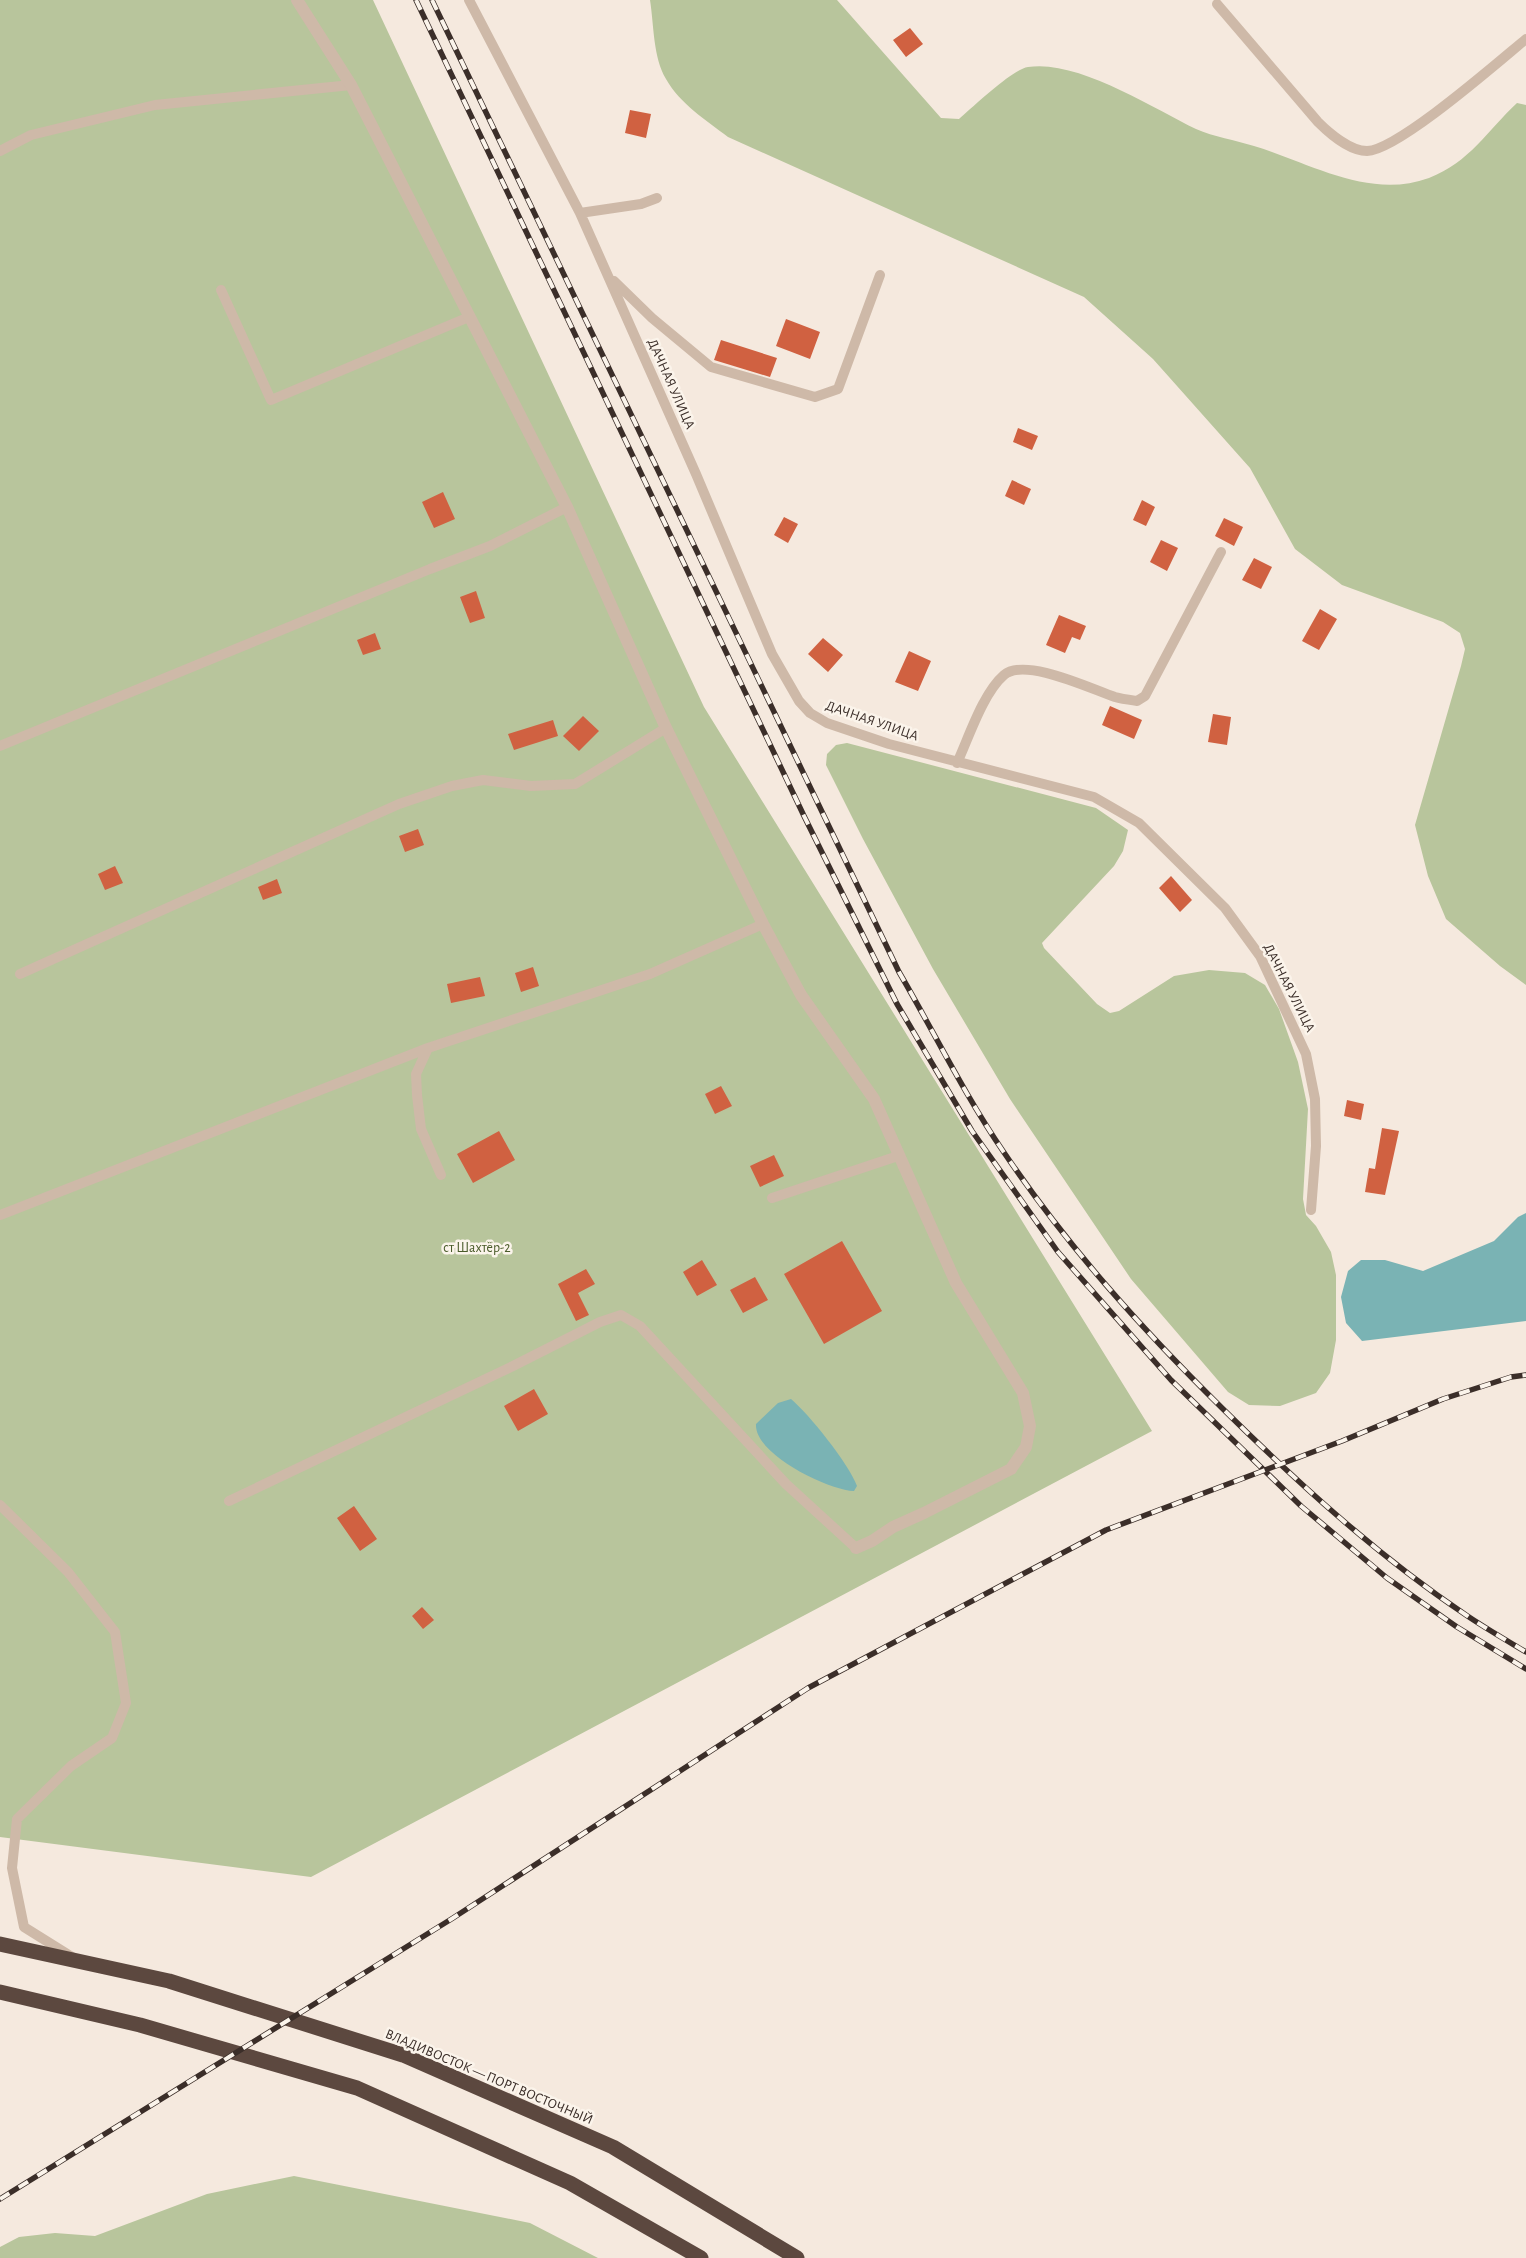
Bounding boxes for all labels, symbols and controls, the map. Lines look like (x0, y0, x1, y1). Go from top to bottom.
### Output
street label: ДАЧНАЯ УЛИЦА (645, 337, 697, 431)
street label: ДАЧНАЯ УЛИЦА (824, 699, 920, 743)
street label: ДАЧНАЯ УЛИЦА (1261, 942, 1317, 1034)
park label: ст Шахтёр-2 (443, 1241, 511, 1255)
street label: ВЛАДИВОСТОК — ПОРТ ВОСТОЧНЫЙ (383, 2026, 595, 2127)

